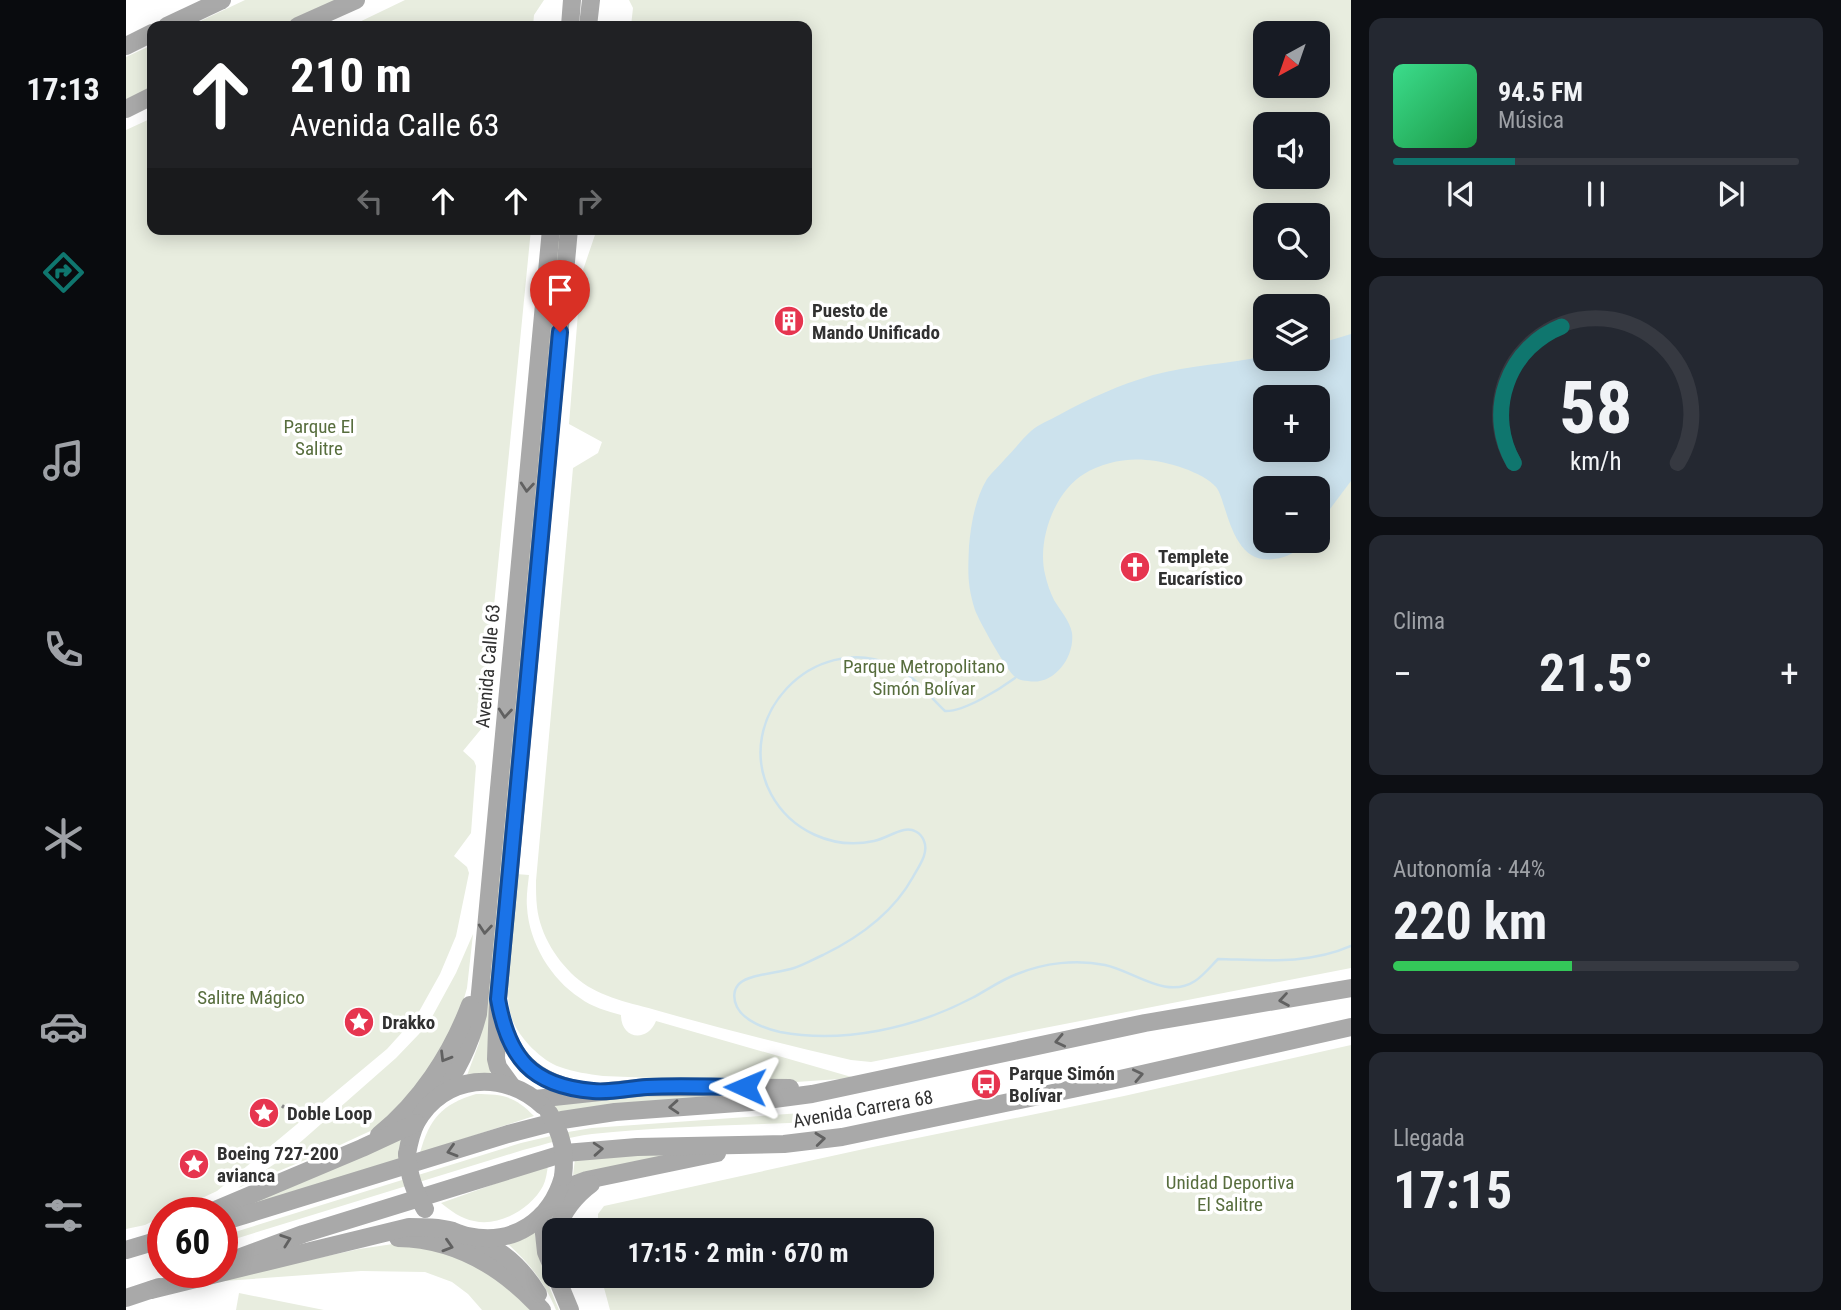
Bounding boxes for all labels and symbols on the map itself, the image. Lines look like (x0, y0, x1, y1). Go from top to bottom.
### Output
north arrow (1253, 21, 1330, 98)
pin (530, 260, 590, 332)
place label: Puesto de Mando Unificado (812, 299, 940, 344)
building icon: Puesto de Mando Unificado (772, 304, 806, 338)
park label: Parque El Salitre (284, 415, 354, 460)
one-way arrow (519, 481, 534, 492)
place label: Templete Eucarístico (1158, 545, 1243, 590)
church icon: Templete Eucarístico (1118, 550, 1152, 584)
street label: Avenida Calle 63 (471, 603, 505, 729)
park label: Parque Metropolitano Simón Bolívar (843, 655, 1005, 700)
one-way arrow (498, 708, 513, 719)
one-way arrow (478, 924, 493, 935)
park label: Salitre Mágico (197, 986, 305, 1009)
one-way arrow (1278, 992, 1290, 1007)
place icon: Drakko (342, 1005, 376, 1039)
place label: Drakko (382, 1011, 435, 1034)
one-way arrow (1054, 1033, 1066, 1048)
one-way arrow (440, 1049, 453, 1062)
position arrow (708, 1050, 782, 1124)
place label: Parque Simón Bolívar (1009, 1062, 1115, 1107)
bus stop icon: Parque Simón Bolívar (969, 1067, 1003, 1101)
one-way arrow (1132, 1069, 1144, 1083)
street label: Avenida Carrera 68 (791, 1085, 935, 1133)
place icon: Doble Loop (247, 1096, 281, 1130)
one-way arrow (668, 1099, 679, 1114)
place label: Doble Loop (287, 1102, 372, 1125)
one-way arrow (814, 1132, 825, 1147)
place label: Boeing 727-200 avianca (217, 1142, 339, 1187)
one-way arrow (593, 1142, 604, 1157)
one-way arrow (446, 1143, 458, 1158)
place icon: Boeing 727-200 avianca (177, 1147, 211, 1181)
park label: Unidad Deportiva El Salitre (1166, 1171, 1294, 1216)
speed limit sign: 60 (147, 1197, 238, 1288)
one-way arrow (280, 1234, 292, 1248)
one-way arrow (441, 1238, 454, 1252)

